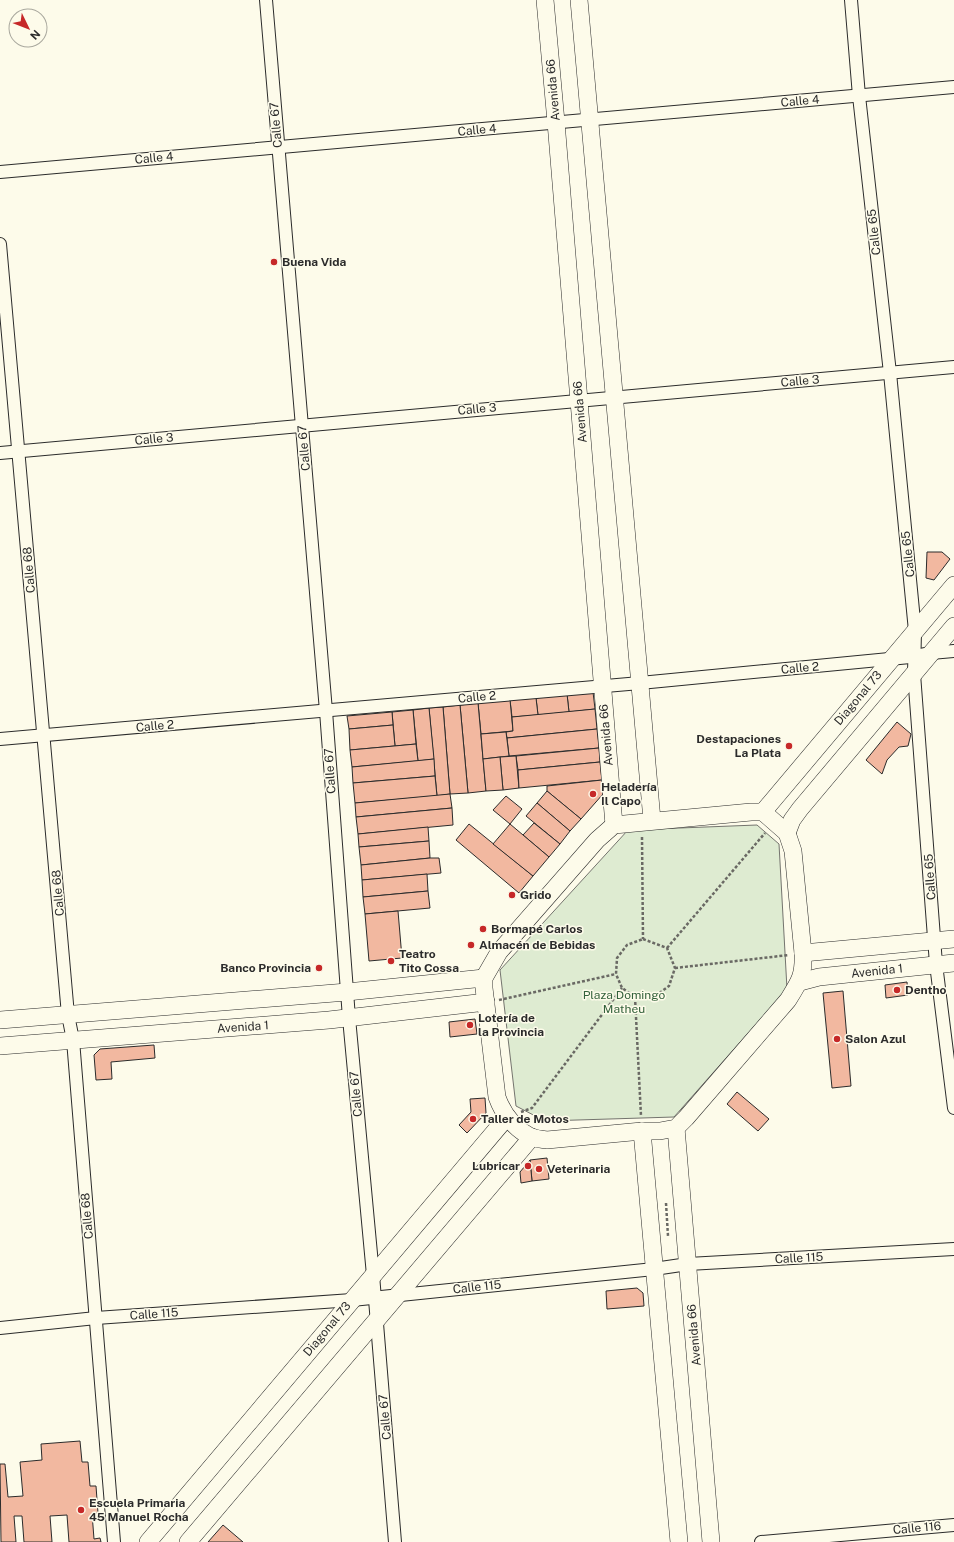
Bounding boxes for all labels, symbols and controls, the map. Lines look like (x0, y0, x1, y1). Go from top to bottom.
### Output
north arrow (8, 8, 48, 48)
text: N (28, 28, 43, 42)
street label: Avenida 66 (543, 59, 563, 121)
street label: Calle 4 (780, 92, 820, 110)
street label: Calle 67 (267, 102, 285, 148)
street label: Calle 4 (457, 121, 497, 139)
street label: Calle 4 (134, 149, 174, 167)
street label: Calle 65 (865, 208, 883, 256)
place label: Buena Vida (282, 255, 347, 269)
marker: Buena Vida (269, 257, 279, 267)
street label: Calle 3 (780, 372, 820, 390)
street label: Avenida 66 (570, 381, 590, 443)
street label: Calle 3 (457, 400, 497, 418)
street label: Calle 67 (295, 425, 313, 471)
street label: Calle 3 (134, 430, 174, 448)
street label: Calle 65 (899, 530, 917, 578)
street label: Calle 68 (20, 546, 38, 594)
street label: Calle 2 (780, 659, 820, 677)
street label: Diagonal 73 (831, 668, 885, 728)
street label: Calle 2 (457, 688, 497, 706)
street label: Avenida 66 (596, 704, 616, 766)
street label: Calle 2 (135, 717, 175, 735)
place label: Destapaciones La Plata (696, 732, 781, 760)
marker: Destapaciones La Plata (784, 741, 794, 751)
street label: Calle 67 (321, 748, 339, 794)
place label: Heladería Il Capo (601, 780, 657, 808)
marker: Heladería Il Capo (588, 789, 598, 799)
street label: Calle 65 (921, 853, 939, 901)
street label: Calle 68 (49, 869, 67, 917)
place label: Grido (520, 888, 552, 902)
marker: Grido (507, 890, 517, 900)
place label: Bormapé Carlos (491, 922, 583, 936)
marker: Bormapé Carlos (478, 924, 488, 934)
place label: Almacén de Bebidas (479, 938, 595, 952)
marker: Almacén de Bebidas (466, 940, 476, 950)
place label: Teatro Tito Cossa (399, 947, 459, 975)
marker: Teatro Tito Cossa (386, 956, 396, 966)
place label: Banco Provincia (220, 961, 311, 975)
street label: Avenida 1 (850, 961, 904, 981)
marker: Banco Provincia (314, 963, 324, 973)
place label: Dentho (905, 983, 947, 997)
marker: Dentho (892, 985, 902, 995)
park label: Plaza Domingo Matheu (583, 988, 666, 1016)
place label: Lotería de la Provincia (478, 1011, 544, 1039)
street label: Avenida 1 (217, 1018, 269, 1036)
marker: Lotería de la Provincia (465, 1020, 475, 1030)
place label: Salon Azul (845, 1032, 906, 1046)
marker: Salon Azul (832, 1034, 842, 1044)
street label: Calle 67 (347, 1071, 365, 1117)
place label: Taller de Motos (481, 1112, 569, 1126)
marker: Taller de Motos (468, 1114, 478, 1124)
place label: Lubricar (472, 1159, 520, 1173)
marker: Lubricar (523, 1161, 533, 1171)
place label: Veterinaria (547, 1162, 610, 1176)
marker: Veterinaria (534, 1164, 544, 1174)
street label: Calle 68 (78, 1192, 96, 1240)
street label: Calle 115 (774, 1250, 824, 1266)
street label: Calle 115 (452, 1277, 502, 1297)
street label: Diagonal 73 (300, 1299, 354, 1359)
street label: Avenida 66 (684, 1304, 704, 1366)
street label: Calle 115 (129, 1305, 179, 1323)
street label: Calle 67 (376, 1394, 394, 1440)
place label: Escuela Primaria 45 Manuel Rocha (89, 1496, 189, 1524)
marker: Escuela Primaria 45 Manuel Rocha (76, 1505, 86, 1515)
street label: Calle 116 (892, 1519, 942, 1537)

